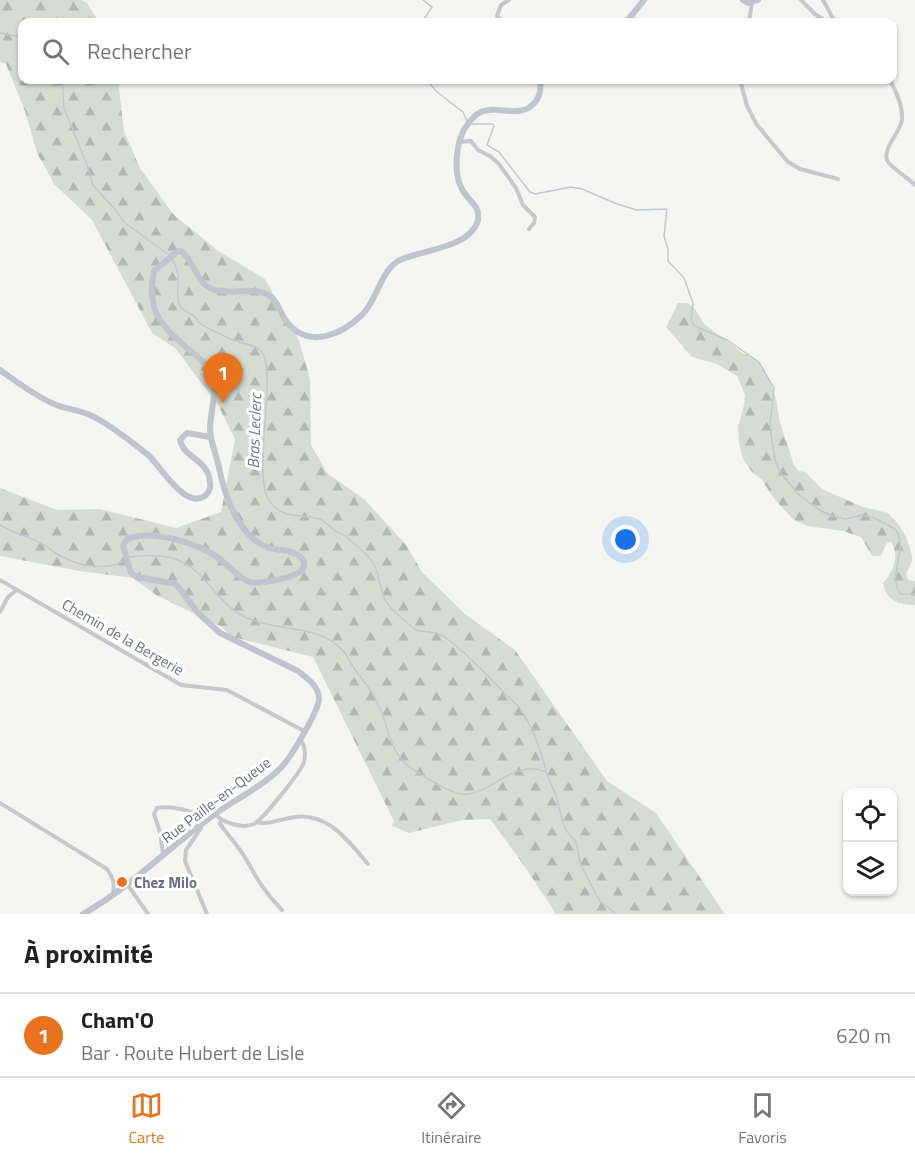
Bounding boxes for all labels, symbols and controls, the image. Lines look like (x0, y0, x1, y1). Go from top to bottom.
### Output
search box (18, 18, 897, 84)
text: Rechercher (87, 34, 192, 68)
icon: search (39, 35, 72, 68)
pin: 1 (204, 354, 242, 403)
water label: Bras Leclerc (241, 391, 267, 469)
your location (611, 525, 640, 554)
street label: Chemin de la Bergerie (58, 593, 188, 681)
street label: Rue Paille-en-Queue (156, 751, 276, 849)
map controls (843, 788, 897, 896)
button: locate (843, 788, 897, 842)
button: layers (843, 842, 897, 896)
place label: Chez Milo (134, 871, 197, 894)
marker: Chez Milo (115, 875, 129, 889)
text: À proximité (24, 934, 153, 973)
text: Cham'O (81, 1003, 154, 1037)
text: 1 (38, 1020, 49, 1051)
text: 620 m (836, 1020, 891, 1051)
text: Bar · Route Hubert de Lisle (81, 1037, 304, 1068)
tab: Carte (128, 1089, 164, 1149)
tab: Itinéraire (421, 1089, 481, 1149)
tab: Favoris (738, 1089, 787, 1149)

